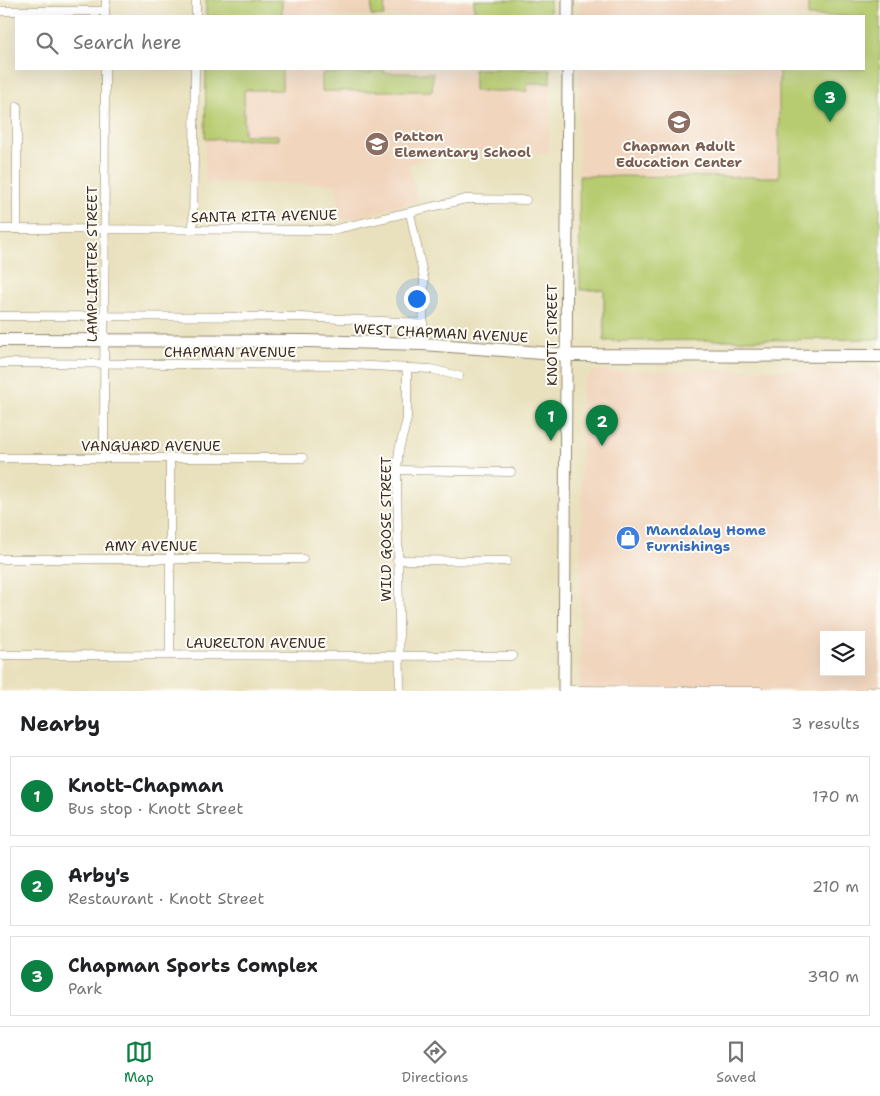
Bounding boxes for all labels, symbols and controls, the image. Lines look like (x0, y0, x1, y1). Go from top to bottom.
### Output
search box (15, 15, 865, 70)
icon: search (33, 29, 61, 57)
text: Search here (73, 30, 182, 55)
pin: 3 (814, 81, 846, 122)
school or university icon: Chapman Adult Education Center (666, 109, 692, 135)
place label: Patton Elementary School (394, 127, 531, 161)
school or university icon: Patton Elementary School (364, 131, 390, 157)
place label: Chapman Adult Education Center (616, 137, 743, 171)
street label: LAMPLIGHTER STREET (83, 185, 101, 342)
street label: SANTA RITA AVENUE (191, 206, 338, 226)
street label: KNOTT STREET (543, 284, 561, 386)
your location (404, 286, 430, 312)
street label: WEST CHAPMAN AVENUE (353, 319, 529, 347)
street label: CHAPMAN AVENUE (164, 343, 296, 361)
pin: 1 (535, 400, 567, 441)
pin: 2 (586, 405, 618, 446)
street label: VANGUARD AVENUE (81, 437, 221, 455)
street label: WILD GOOSE STREET (377, 456, 395, 602)
place label: Mandalay Home Furnishings (646, 521, 766, 555)
shop icon: Mandalay Home Furnishings (615, 525, 641, 551)
street label: AMY AVENUE (105, 537, 198, 555)
map controls (820, 631, 865, 676)
button: layers (820, 631, 865, 676)
street label: LAURELTON AVENUE (186, 634, 326, 652)
text: Nearby (20, 710, 100, 738)
text: 3 results (791, 713, 860, 734)
text: Knott-Chapman (68, 773, 224, 798)
text: 1 (33, 786, 41, 807)
text: 170 m (812, 786, 859, 807)
text: Bus stop · Knott Street (68, 798, 243, 819)
text: Arby's (68, 863, 130, 888)
text: 2 (31, 876, 43, 897)
text: 210 m (812, 876, 859, 897)
text: Restaurant · Knott Street (68, 888, 264, 909)
text: Chapman Sports Complex (68, 953, 318, 978)
text: 3 (31, 966, 43, 987)
text: 390 m (807, 966, 859, 987)
text: Park (68, 978, 102, 999)
tab: Map (124, 1038, 154, 1086)
tab: Directions (402, 1038, 468, 1086)
tab: Saved (716, 1038, 756, 1086)

